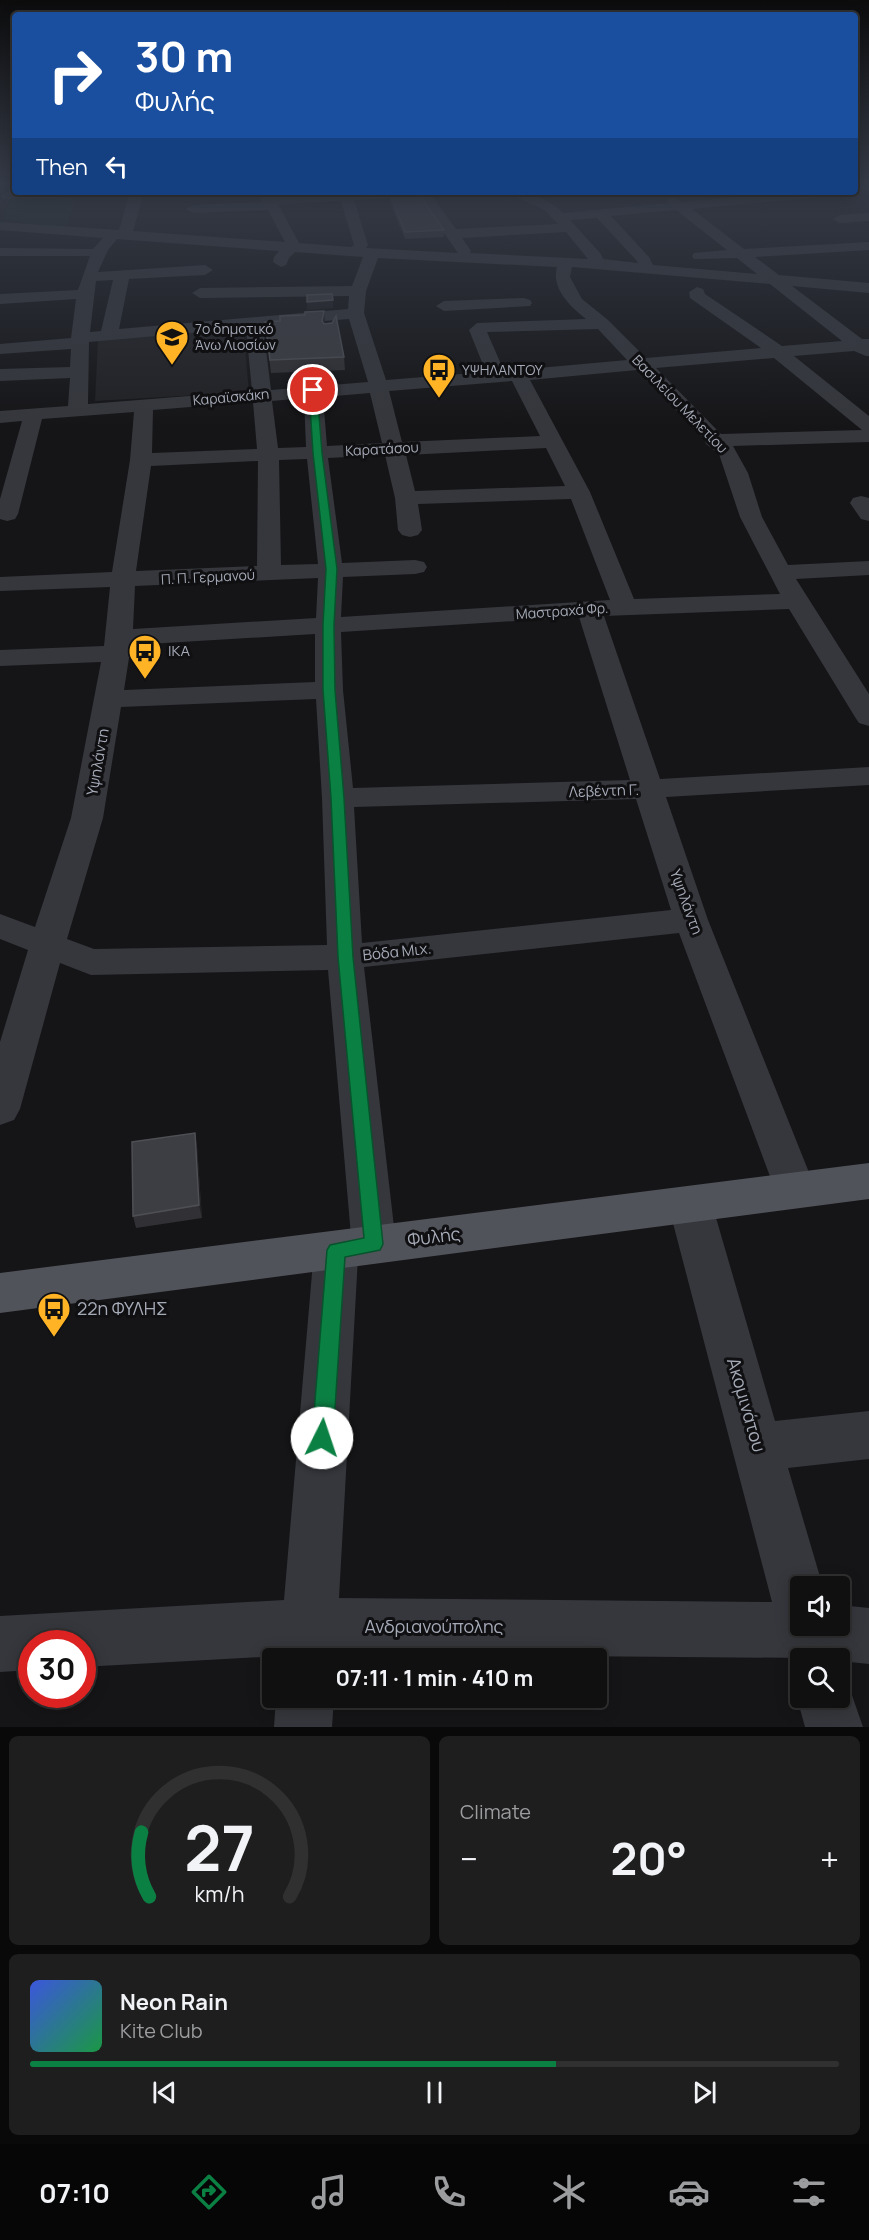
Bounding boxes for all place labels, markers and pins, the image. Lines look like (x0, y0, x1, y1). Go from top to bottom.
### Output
school or university icon: 7ο δημοτικό Άνω Λιοσίων (154, 319, 190, 366)
place label: 7ο δημοτικό Άνω Λιοσίων (195, 319, 276, 354)
bus stop icon: ΥΨΗΛΑΝΤΟΥ (421, 352, 457, 399)
place label: ΥΨΗΛΑΝΤΟΥ (462, 360, 543, 379)
pin (287, 364, 338, 415)
bus stop icon: ΙΚΑ (127, 633, 163, 680)
place label: ΙΚΑ (168, 640, 190, 661)
bus stop icon: 22η ΦΥΛΗΣ (36, 1291, 72, 1338)
place label: 22η ΦΥΛΗΣ (77, 1296, 168, 1320)

